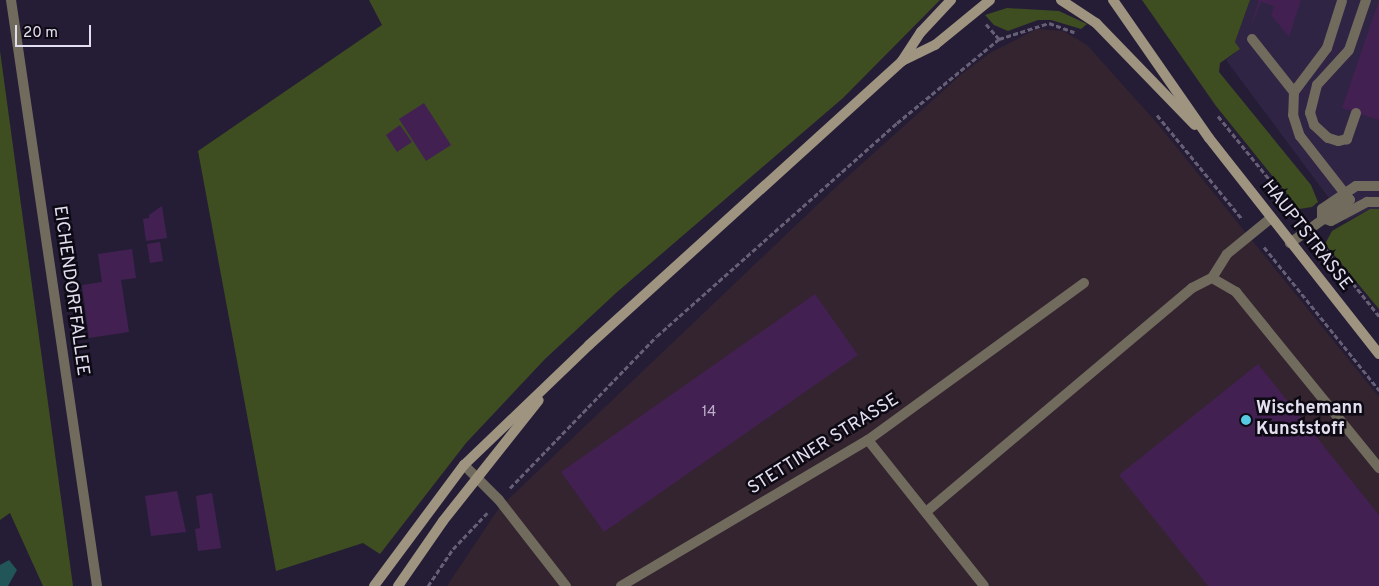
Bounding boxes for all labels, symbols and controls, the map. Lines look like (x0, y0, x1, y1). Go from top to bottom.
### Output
scale bar (18, 15, 94, 47)
text: 20 m (23, 24, 58, 43)
street label: HAUPTSTRASSE (1256, 176, 1356, 296)
street label: EICHENDORFFALLEE (47, 205, 93, 377)
street label: STETTINER STRASSE (745, 390, 903, 500)
place label: Wischemann Kunststoff (1256, 399, 1363, 442)
house number: 14 (702, 404, 716, 422)
marker: Wischemann Kunststoff (1240, 414, 1252, 426)

